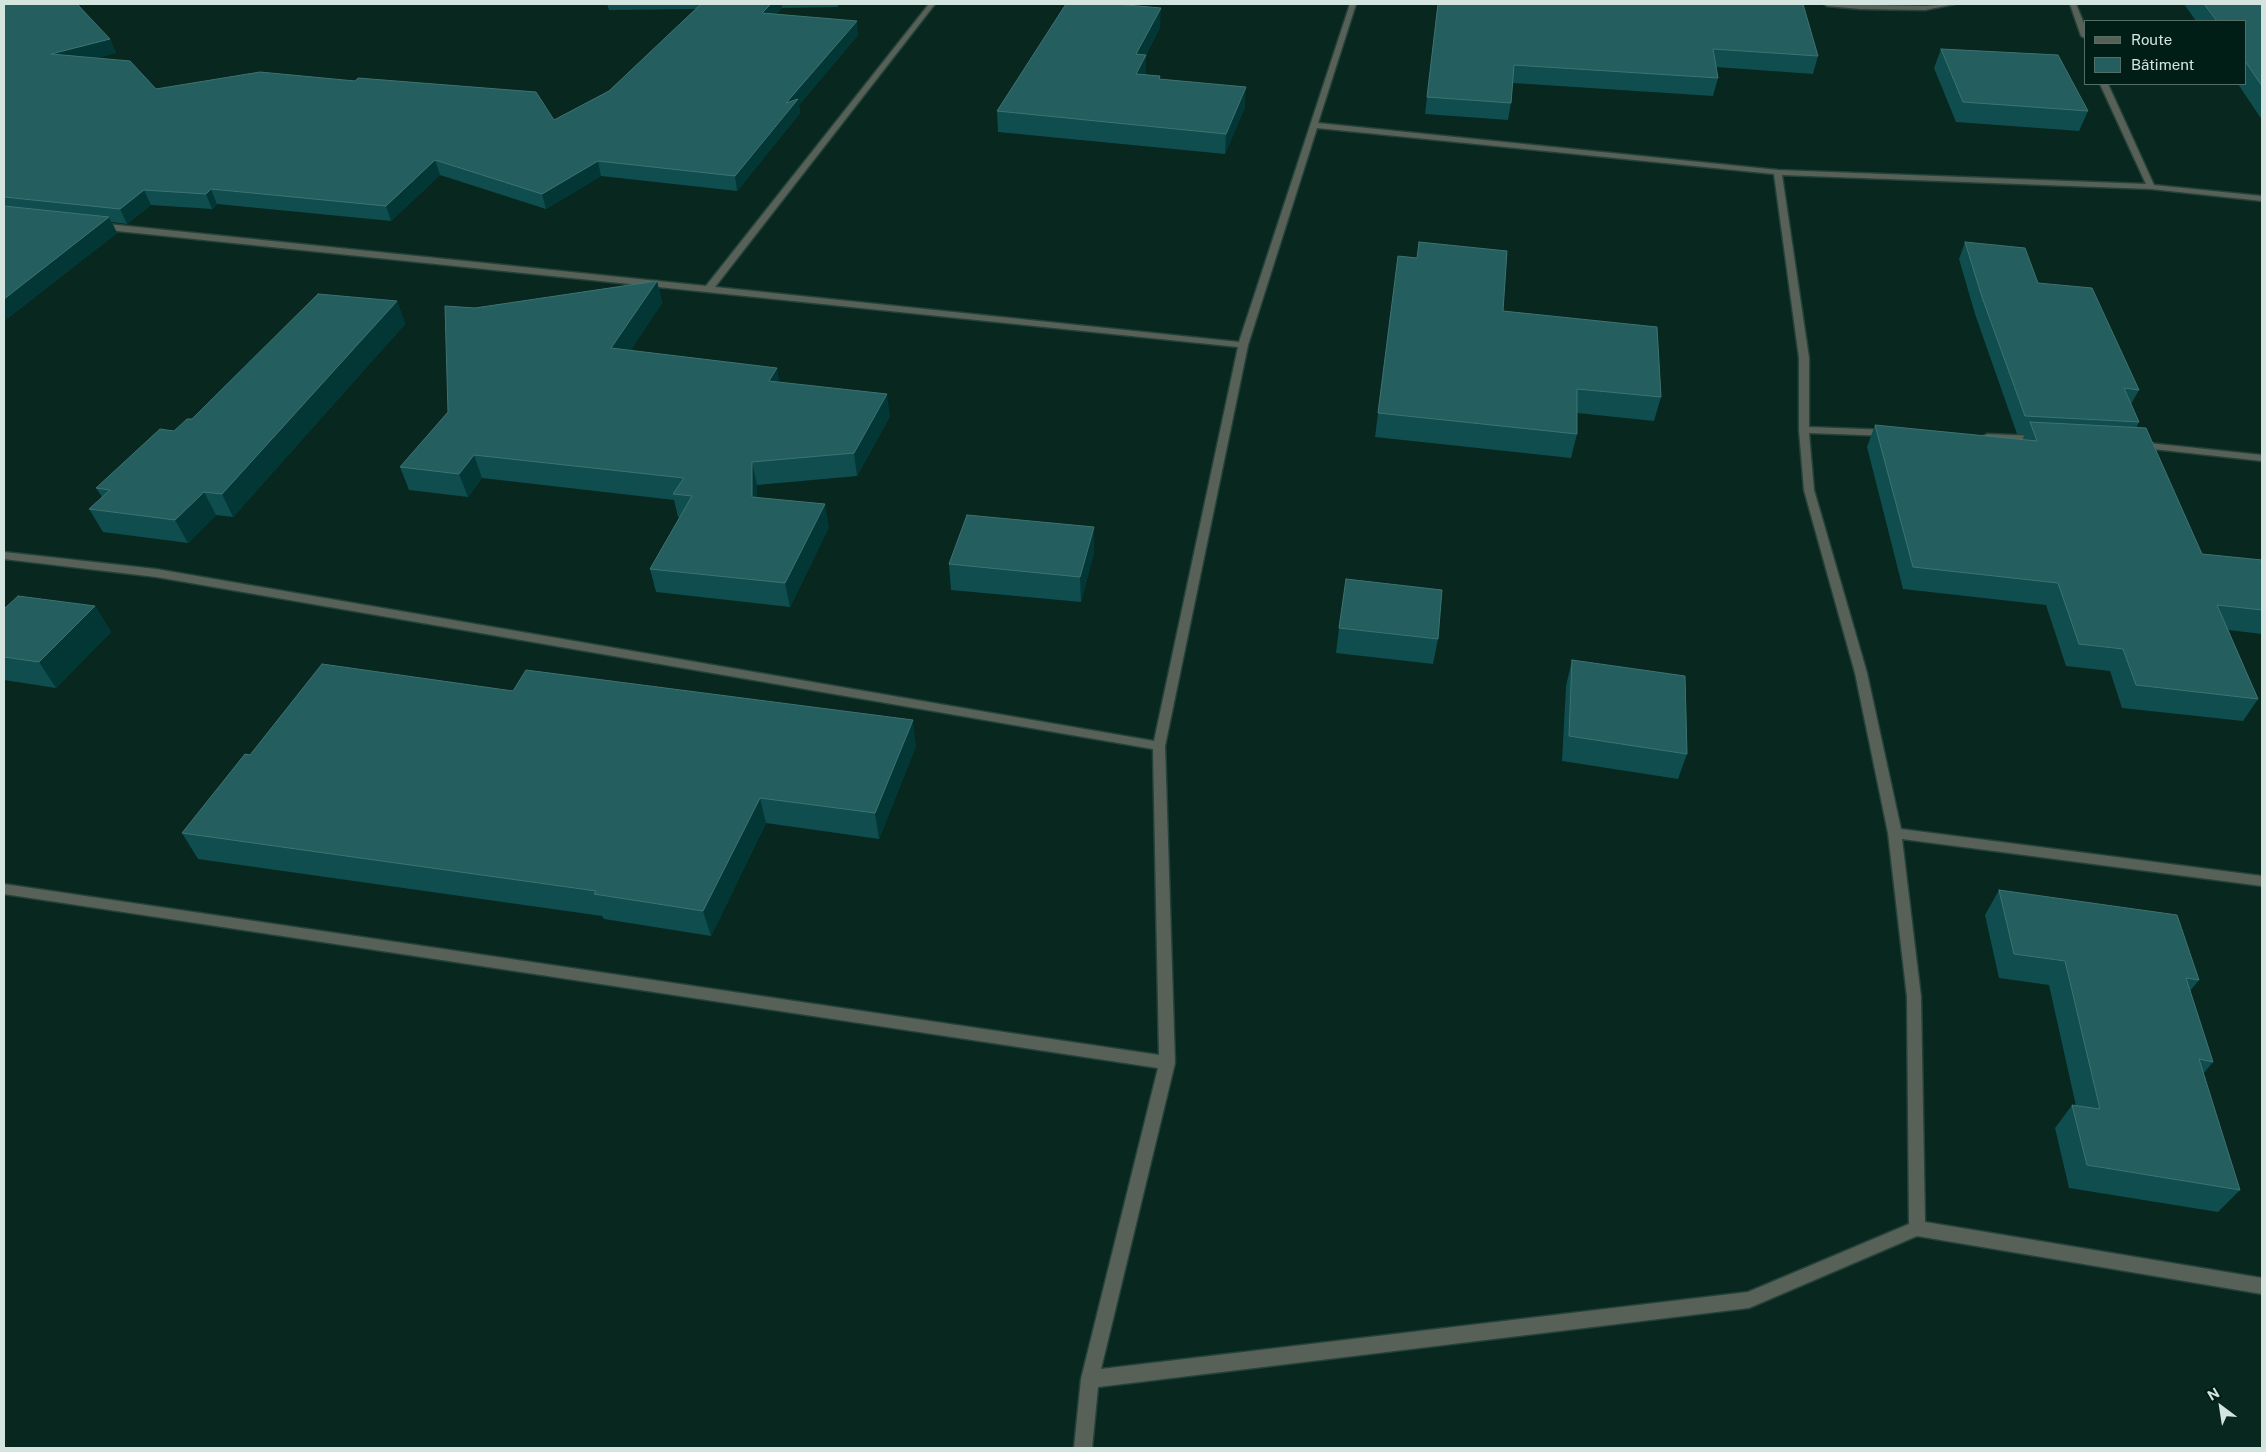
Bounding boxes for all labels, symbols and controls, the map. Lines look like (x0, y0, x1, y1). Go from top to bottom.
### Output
legend (2084, 20, 2246, 85)
text: Route (2131, 31, 2172, 48)
text: Bâtiment (2131, 56, 2194, 73)
north arrow (2196, 1382, 2246, 1432)
text: N (2204, 1384, 2222, 1404)

